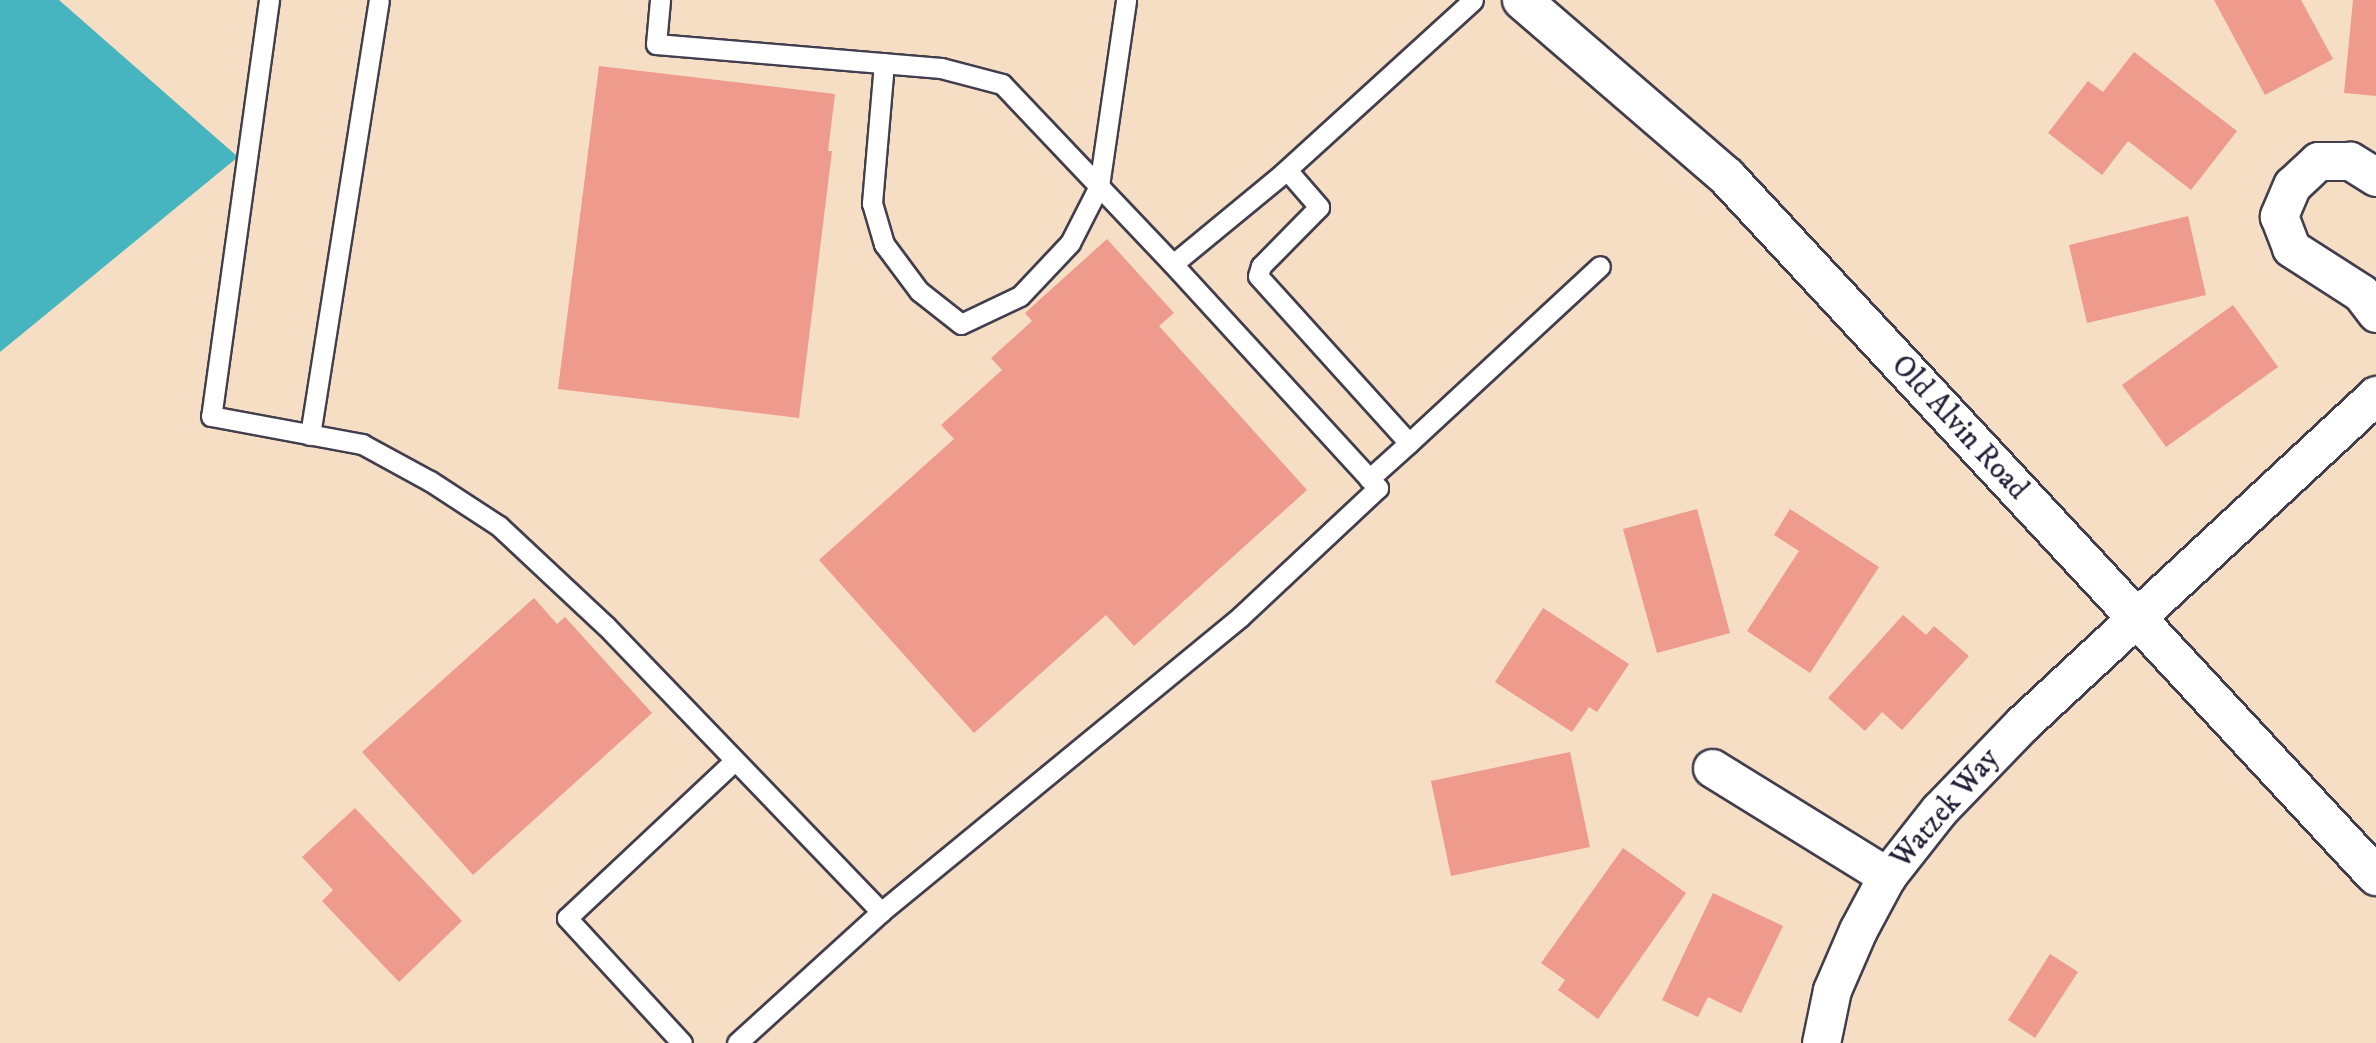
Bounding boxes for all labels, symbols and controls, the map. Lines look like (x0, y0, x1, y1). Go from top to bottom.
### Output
street label: Old Alvin Road (1883, 348, 2035, 508)
street label: Watzek Way (1884, 742, 2008, 876)

